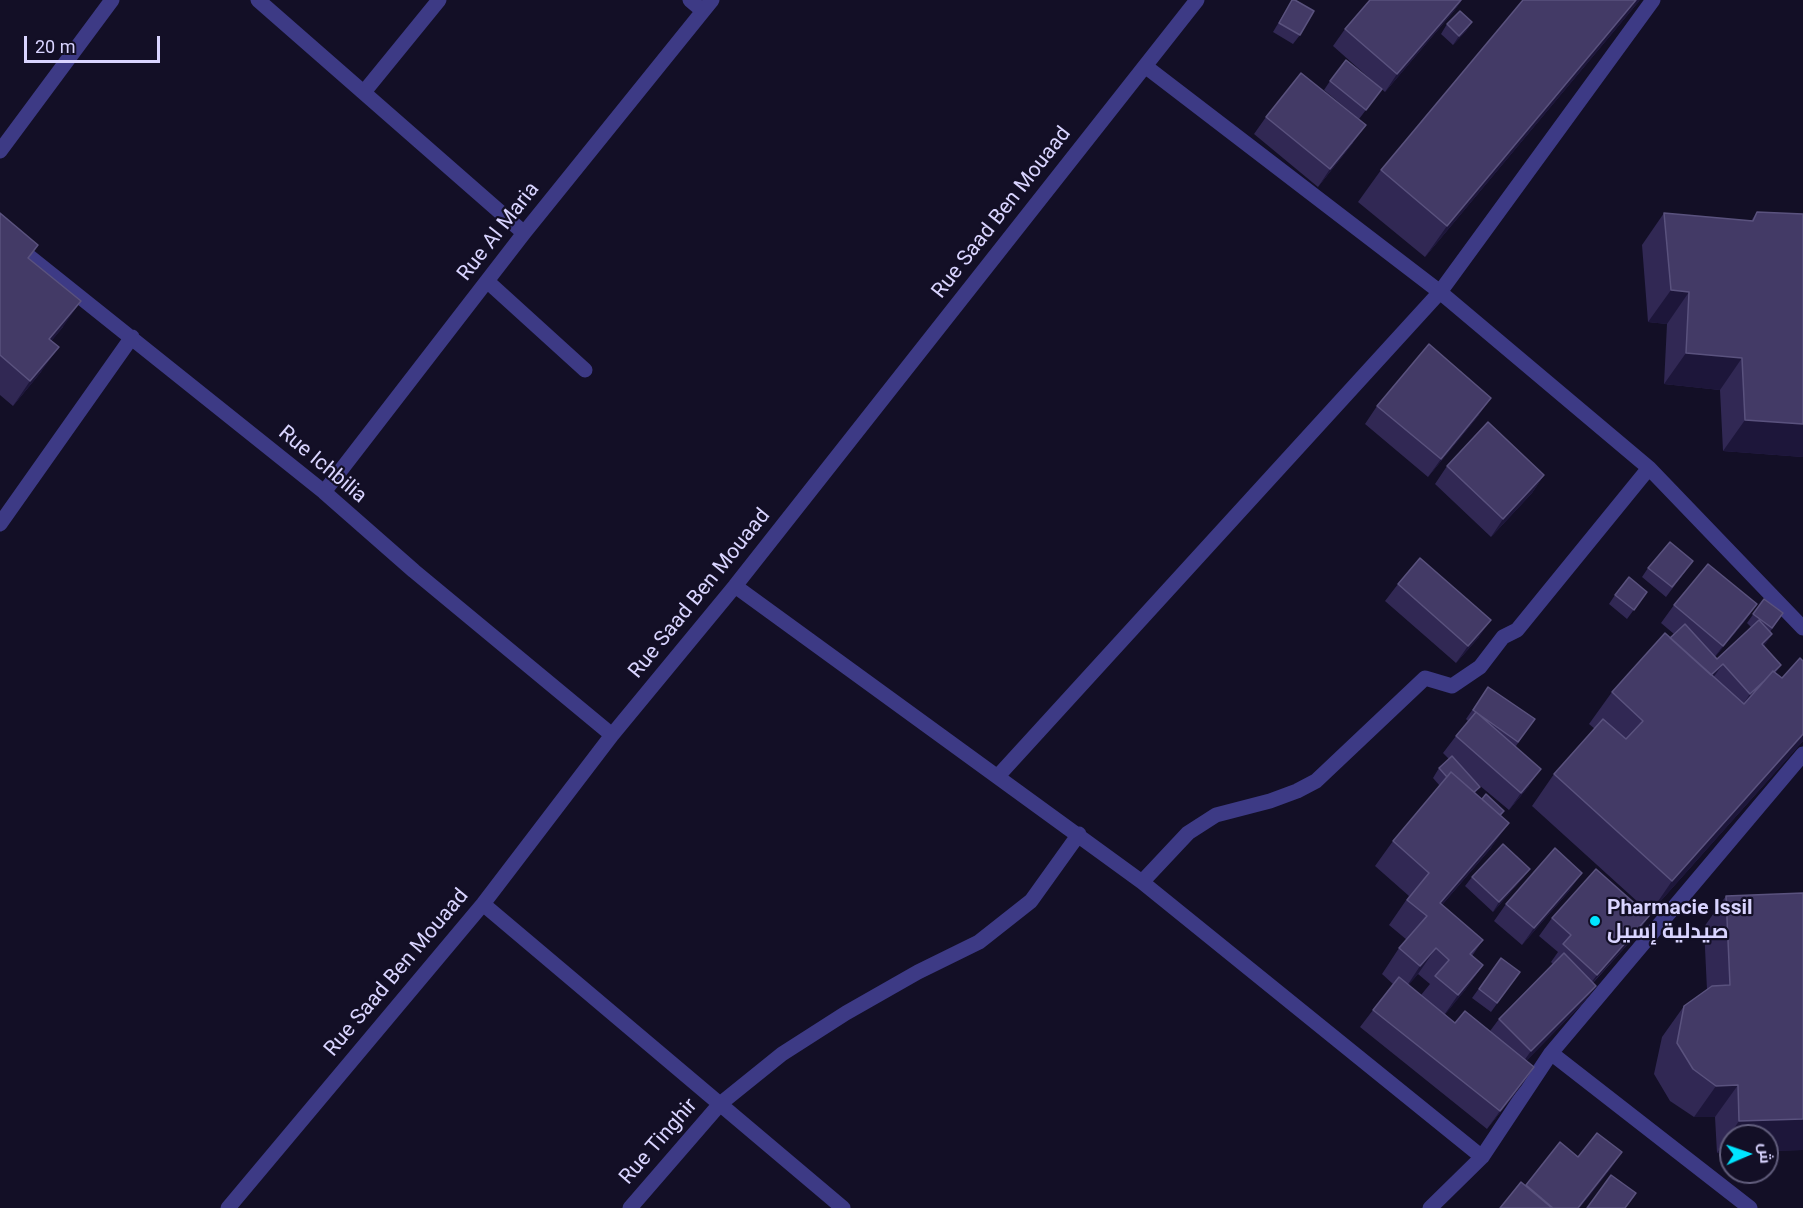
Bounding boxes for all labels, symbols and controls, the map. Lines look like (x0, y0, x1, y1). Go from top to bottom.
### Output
scale bar (27, 24, 164, 62)
text: 20 m (35, 36, 75, 57)
street label: Rue Saad Ben Mouaad (927, 122, 1077, 304)
street label: Rue Al Maria (453, 178, 545, 286)
street label: Rue Ichbilia (273, 421, 371, 509)
street label: Rue Saad Ben Mouaad (624, 504, 776, 684)
street label: Rue Saad Ben Mouaad (320, 884, 474, 1062)
place label: Pharmacie Issil صيدلية إسيل (1607, 896, 1753, 946)
marker: Pharmacie Issil صيدلية إسيل (1588, 914, 1602, 928)
street label: Rue Tinghir (615, 1094, 703, 1190)
north arrow (1719, 1124, 1779, 1184)
text: ش (1756, 1143, 1775, 1164)

